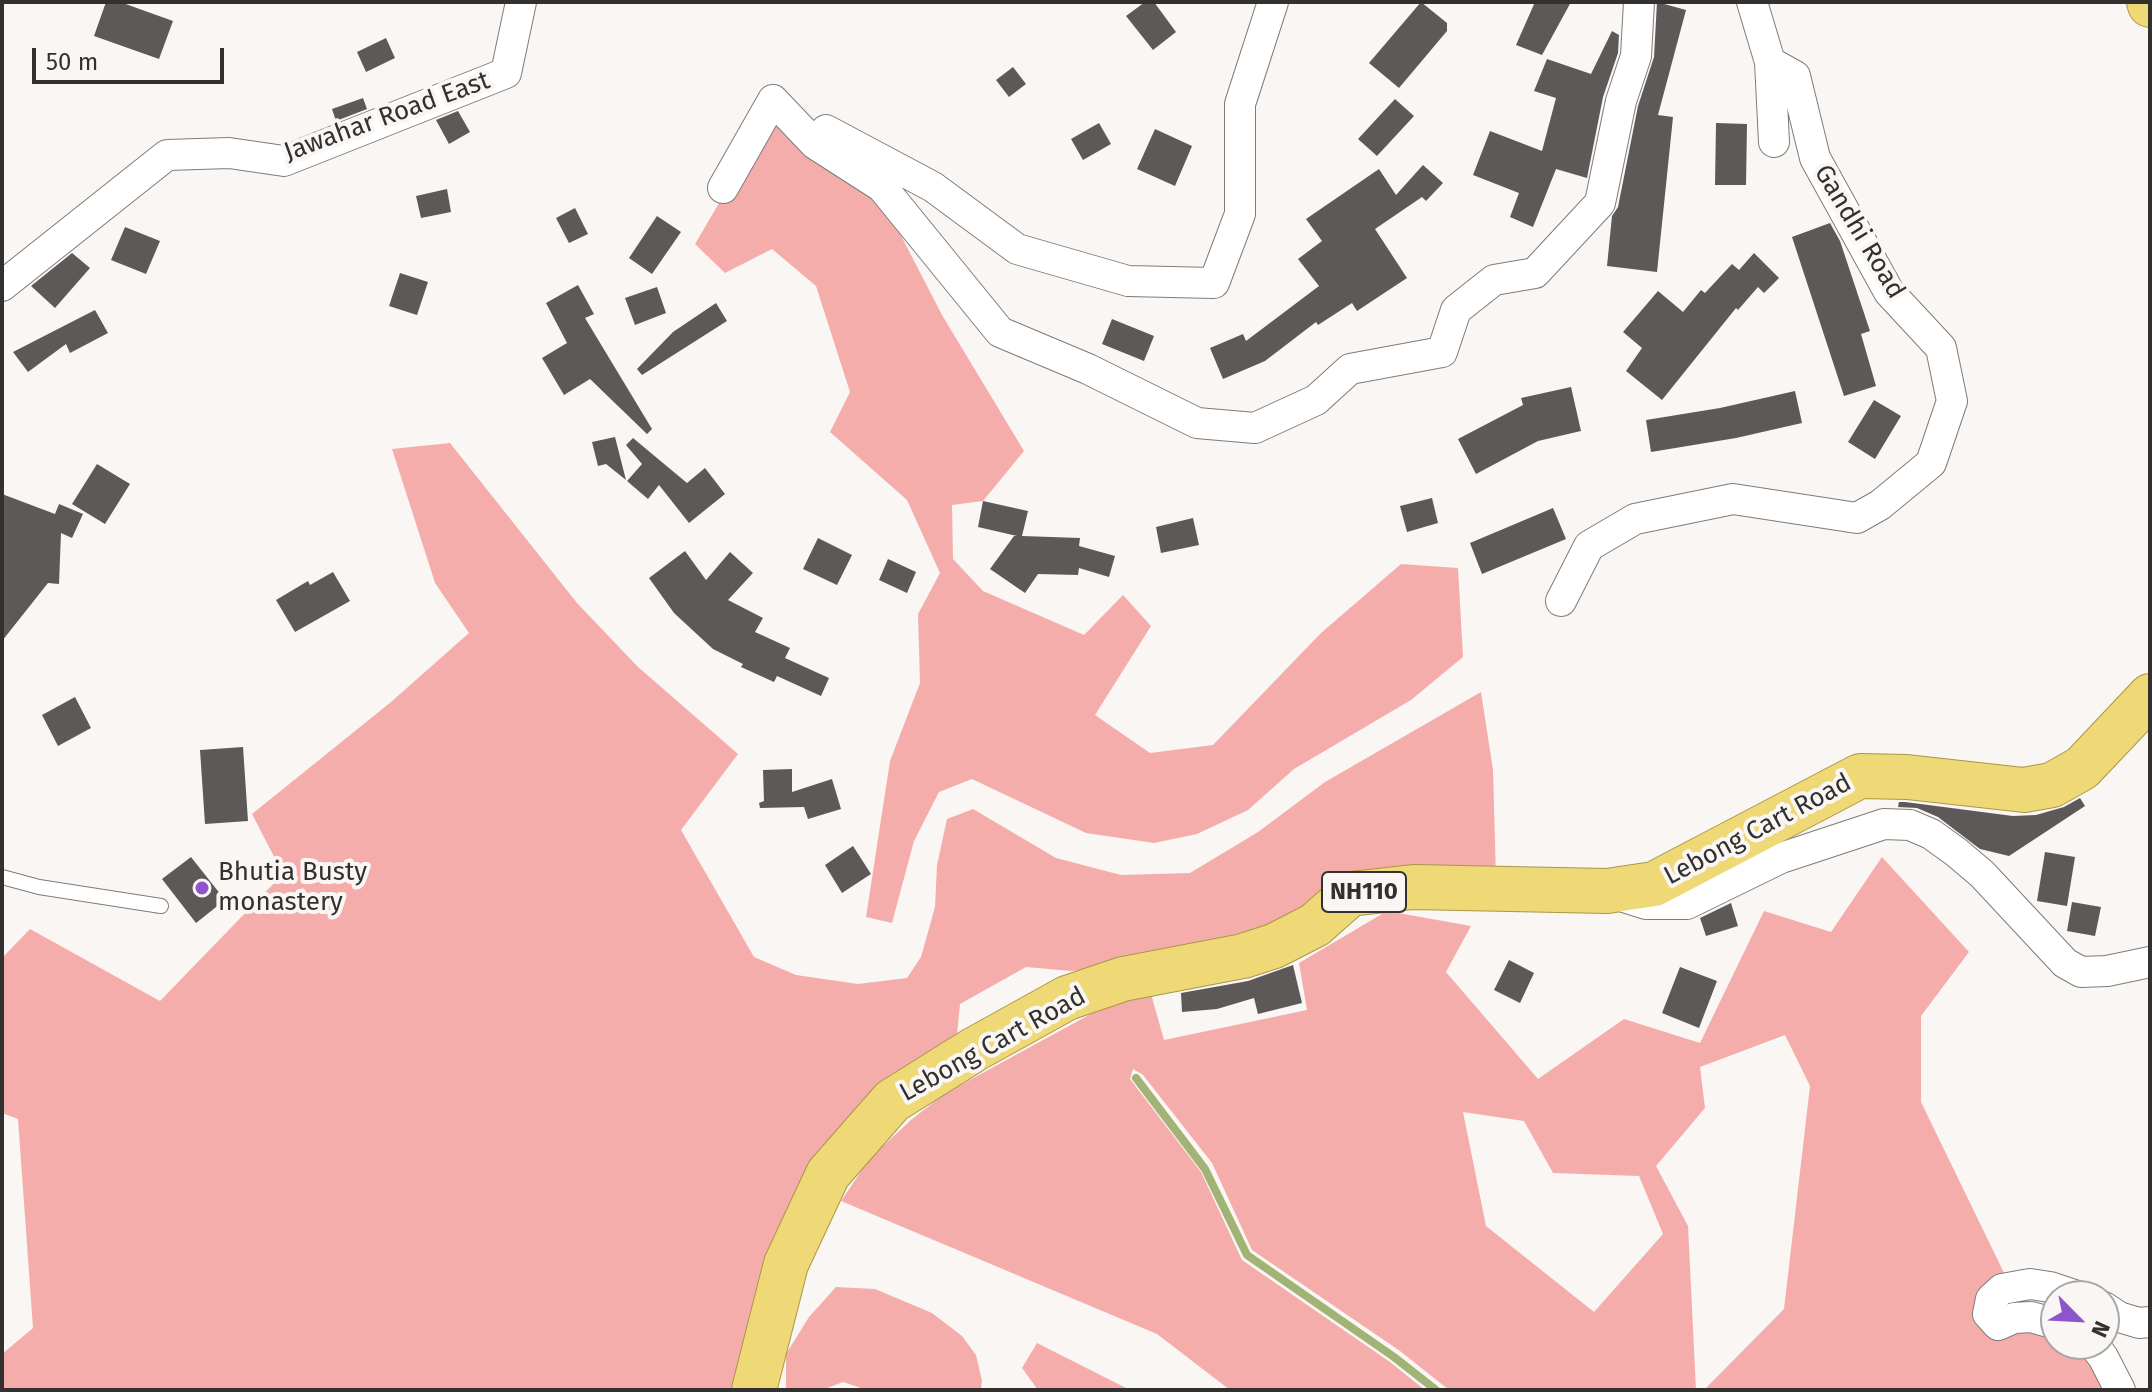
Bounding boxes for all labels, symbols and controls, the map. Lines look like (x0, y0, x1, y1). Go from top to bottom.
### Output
scale bar (36, 32, 228, 82)
text: 50 m (46, 48, 98, 76)
street label: Jawahar Road East (280, 65, 494, 169)
street label: Gandhi Road (1807, 159, 1911, 305)
street label: Lebong Cart Road (1659, 768, 1857, 892)
place label: Bhutia Busty monastery (218, 857, 367, 918)
road number: NH110 (1322, 872, 1406, 912)
marker: Bhutia Busty monastery (193, 879, 211, 897)
street label: Lebong Cart Road (895, 981, 1091, 1109)
north arrow (2040, 1280, 2120, 1360)
text: N (2085, 1317, 2116, 1341)

